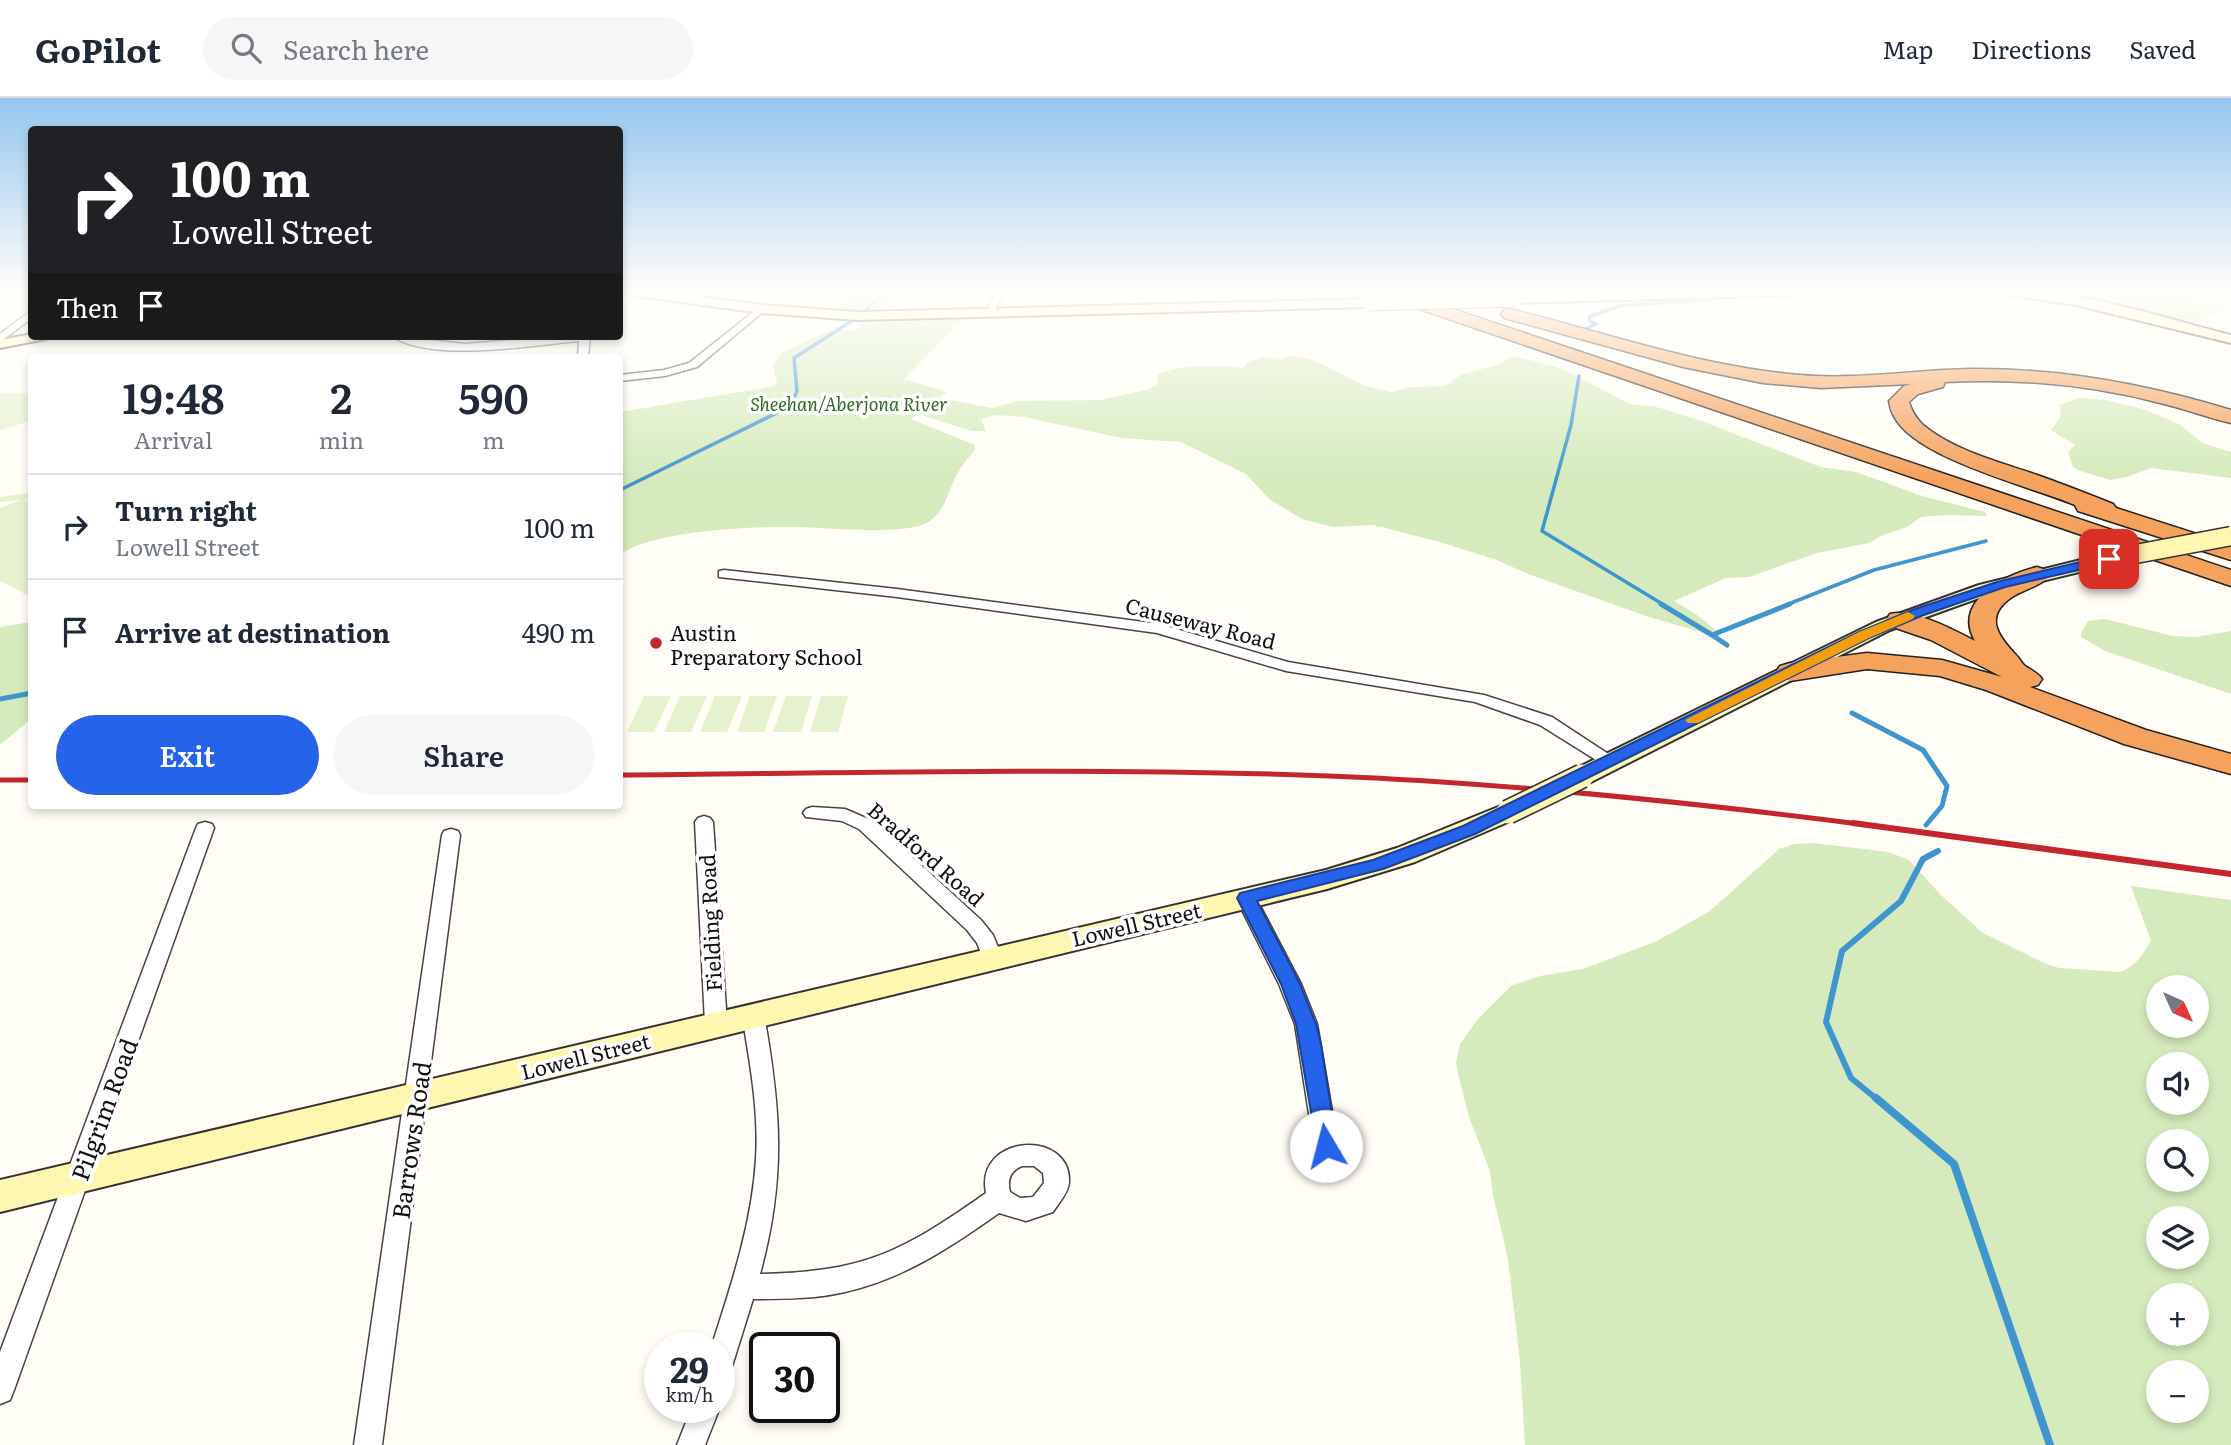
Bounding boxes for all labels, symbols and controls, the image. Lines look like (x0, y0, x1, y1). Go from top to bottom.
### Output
search box (203, 17, 693, 80)
text: GoPilot (35, 24, 161, 73)
icon: search (227, 29, 265, 67)
text: Search here (283, 29, 429, 68)
text: Map (1882, 31, 1933, 66)
text: Directions (1971, 31, 2091, 66)
text: Saved (2129, 31, 2196, 66)
text: 100 m (171, 139, 310, 212)
icon: right (56, 154, 147, 245)
text: Lowell Street (171, 206, 372, 254)
text: Then (56, 287, 118, 326)
icon: arrive (132, 287, 170, 325)
text: 19:48 (122, 365, 224, 427)
text: 2 (330, 365, 352, 427)
text: 590 (458, 365, 529, 427)
park label: Sheehan/Aberjona River (750, 390, 948, 417)
text: Arrival (134, 422, 213, 456)
text: min (319, 422, 364, 456)
text: m (482, 422, 505, 456)
text: Turn right (115, 490, 257, 529)
text: 100 m (524, 507, 595, 546)
icon: right (56, 508, 94, 546)
text: Lowell Street (115, 529, 260, 563)
pin (2079, 529, 2139, 589)
icon: arrive (2090, 540, 2128, 578)
street label: Causeway Road (1123, 588, 1280, 656)
text: Arrive at destination (115, 612, 390, 651)
text: 490 m (522, 612, 595, 651)
icon: arrive (56, 613, 94, 651)
place label: Austin Preparatory School (670, 616, 862, 671)
marker: Austin Preparatory School (648, 635, 664, 651)
button: Exit (56, 715, 319, 795)
button: Share (333, 715, 595, 795)
street label: Bradford Road (862, 794, 992, 913)
street label: Fielding Road (690, 853, 728, 993)
street label: Lowell Street (1068, 893, 1204, 953)
north arrow (2146, 975, 2208, 1038)
map controls (2146, 975, 2209, 1423)
street label: Lowell Street (517, 1024, 653, 1086)
street label: Pilgrim Road (61, 1032, 145, 1185)
button: sound (2146, 1052, 2209, 1115)
street label: Barrows Road (382, 1058, 438, 1221)
position arrow (1289, 1109, 1363, 1183)
button: search (2146, 1129, 2209, 1192)
button: layers (2146, 1206, 2209, 1269)
button: + (2146, 1283, 2209, 1346)
speed limit sign: 30 (749, 1332, 840, 1423)
text: 29 (670, 1342, 709, 1394)
button: − (2146, 1360, 2209, 1423)
text: km/h (666, 1381, 713, 1408)

